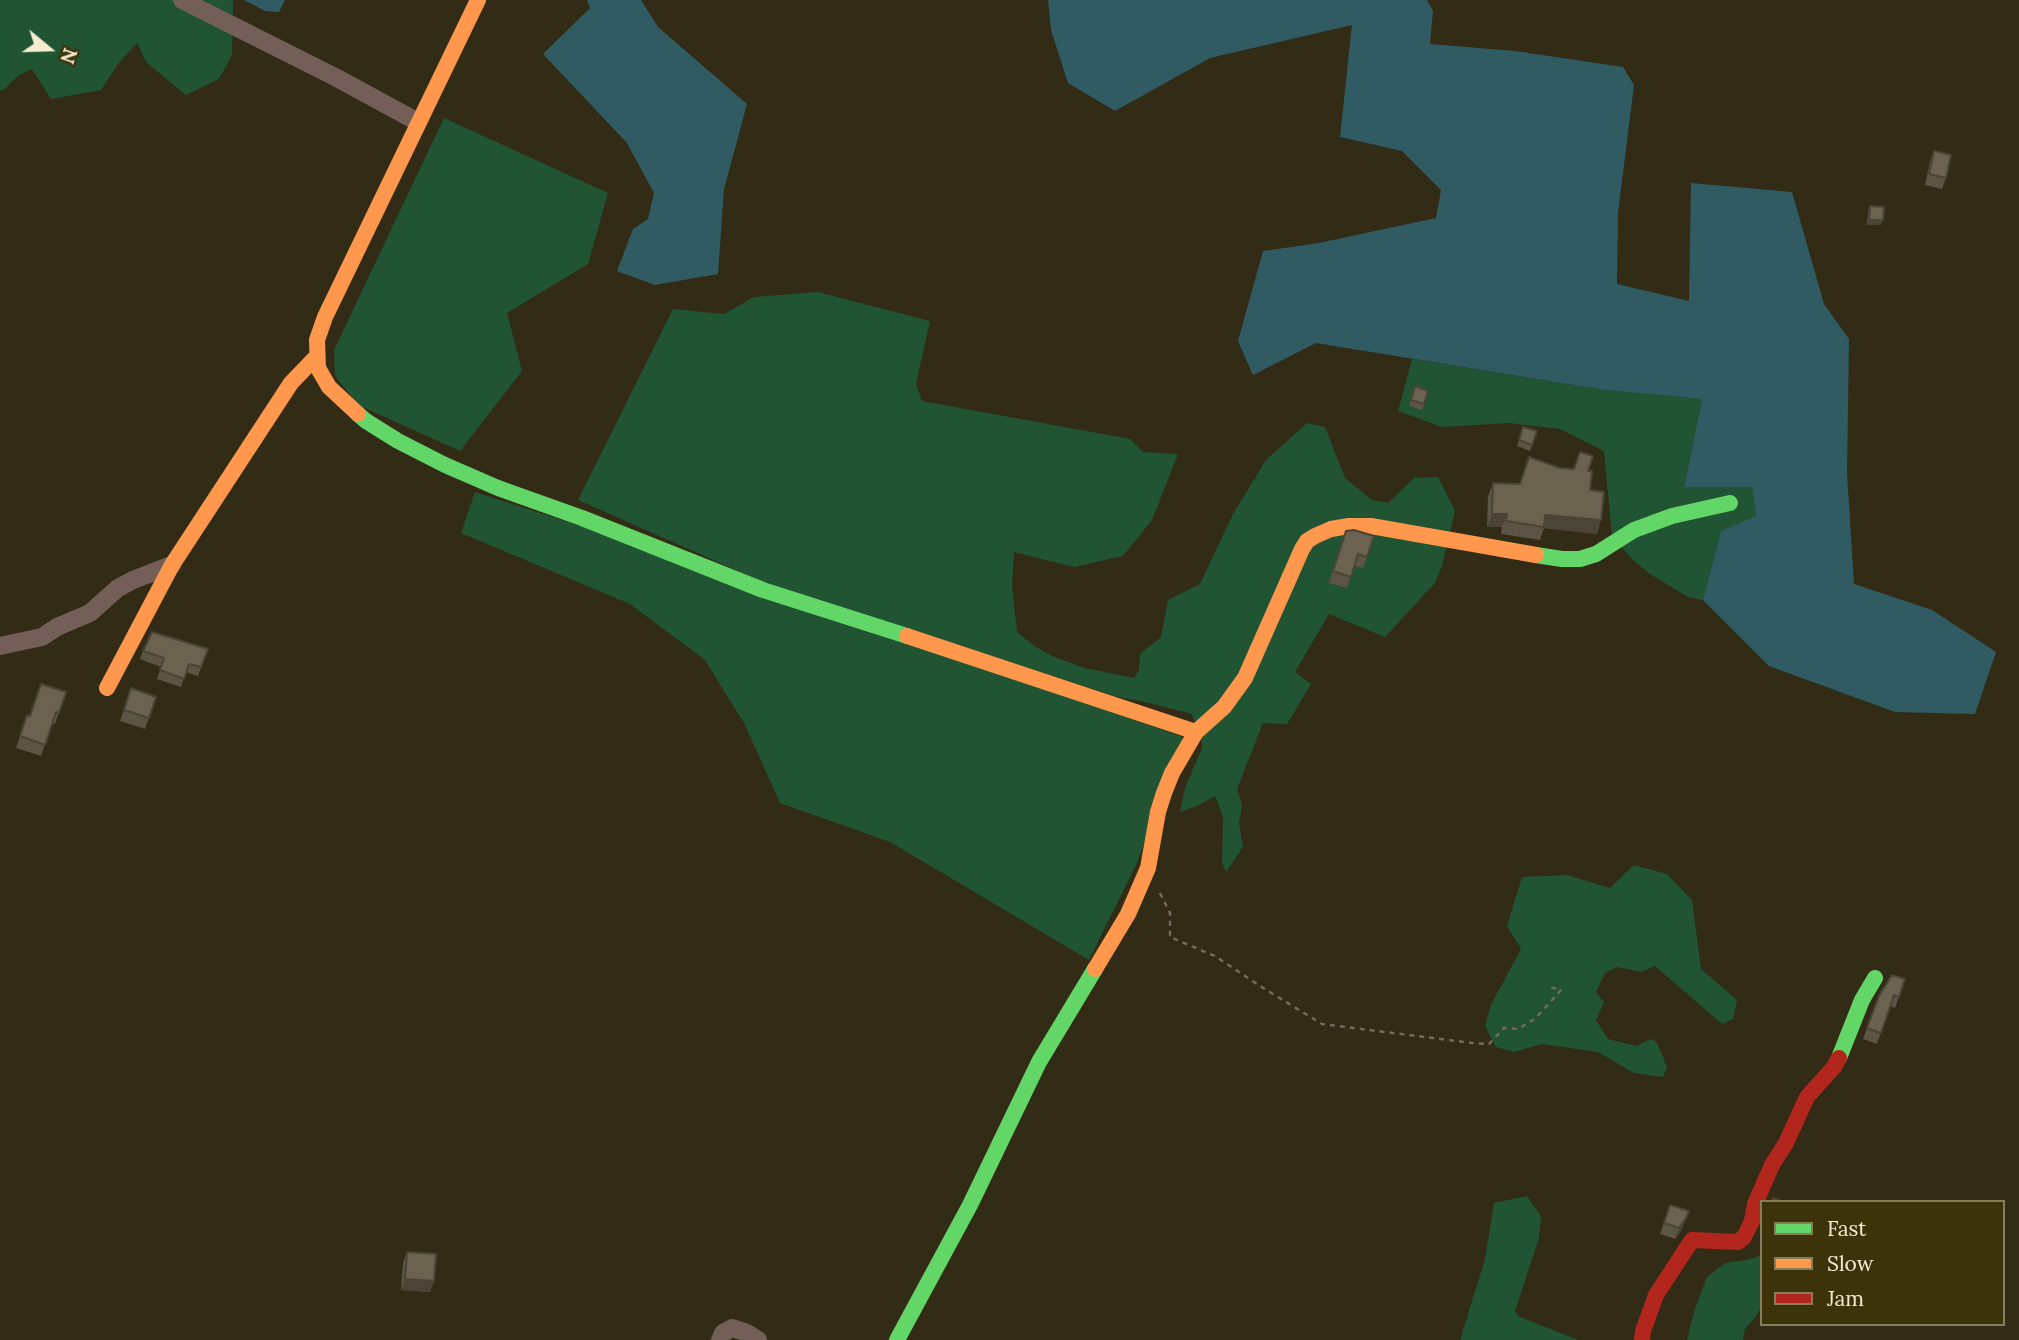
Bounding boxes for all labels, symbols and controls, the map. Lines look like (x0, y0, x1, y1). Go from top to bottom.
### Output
north arrow (14, 14, 84, 84)
text: N (55, 45, 83, 67)
legend (1760, 1200, 2005, 1326)
text: Fast (1827, 1215, 1866, 1242)
text: Slow (1827, 1250, 1874, 1277)
text: Jam (1827, 1285, 1864, 1312)

